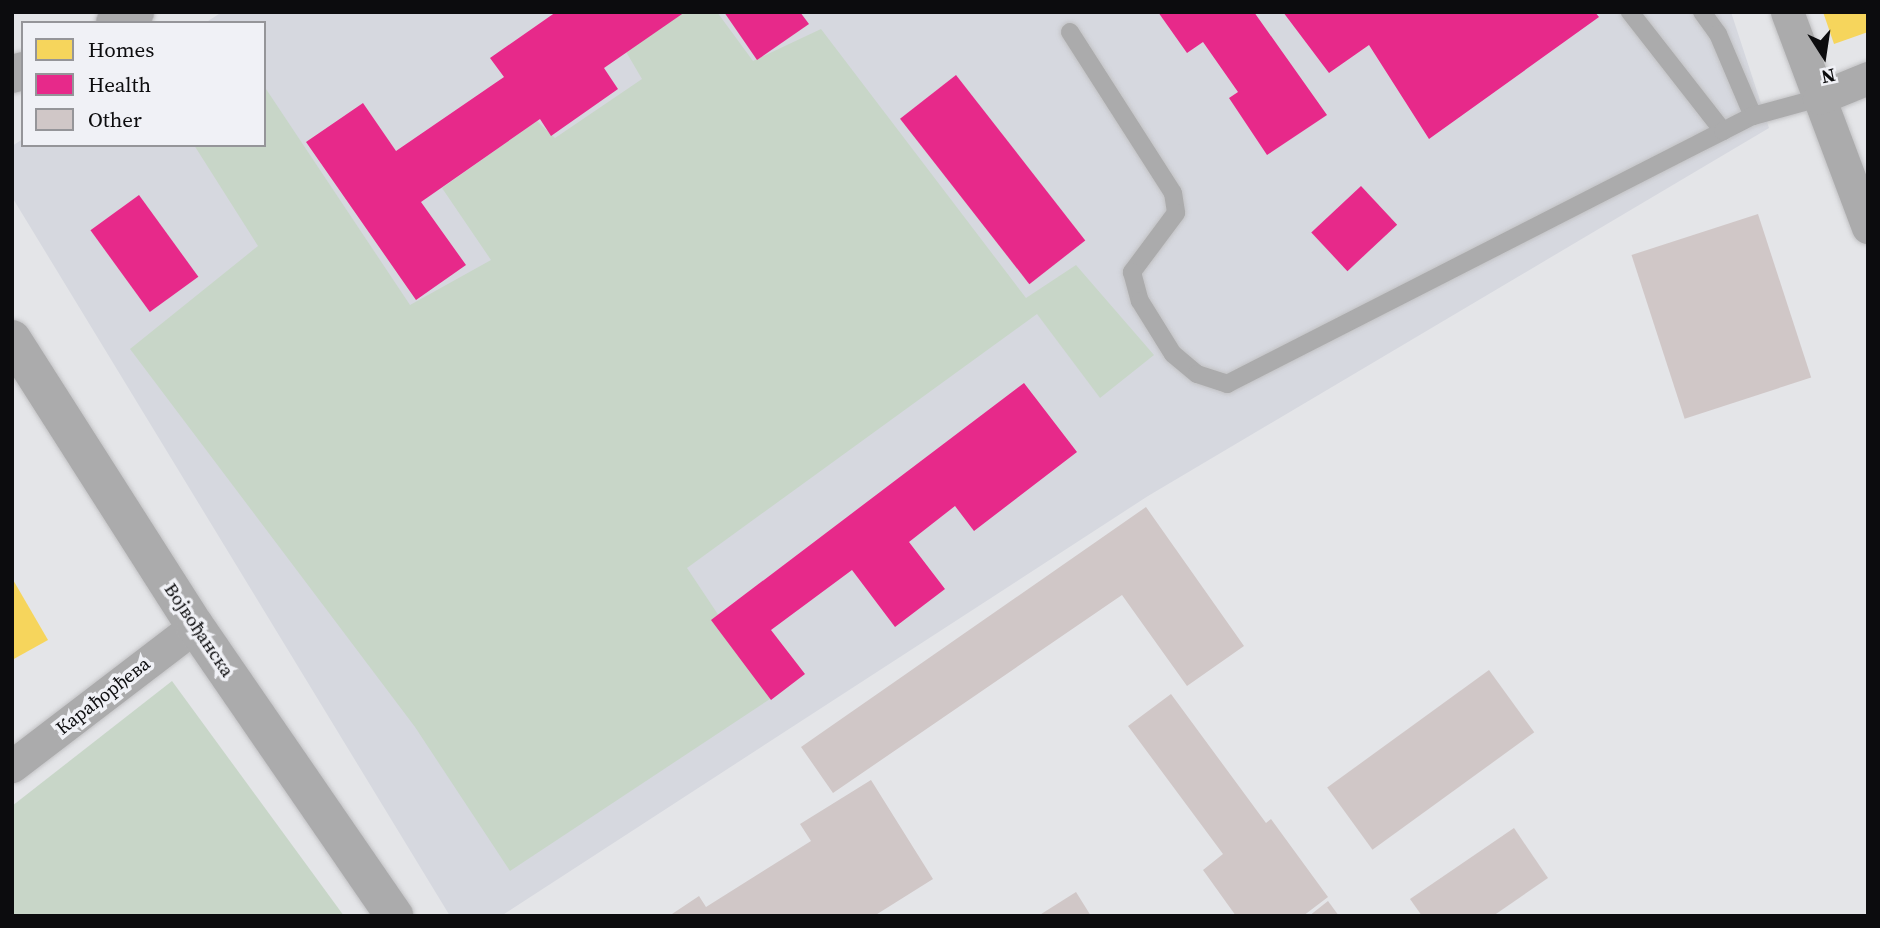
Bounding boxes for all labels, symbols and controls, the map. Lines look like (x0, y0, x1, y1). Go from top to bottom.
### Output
legend (21, 21, 266, 147)
north arrow (1789, 21, 1859, 91)
text: Homes (88, 35, 154, 64)
text: N (1819, 62, 1838, 91)
text: Health (88, 70, 151, 99)
text: Other (88, 105, 142, 134)
street label: Војвођанска (159, 579, 239, 681)
street label: Карађорђева (51, 652, 155, 740)

